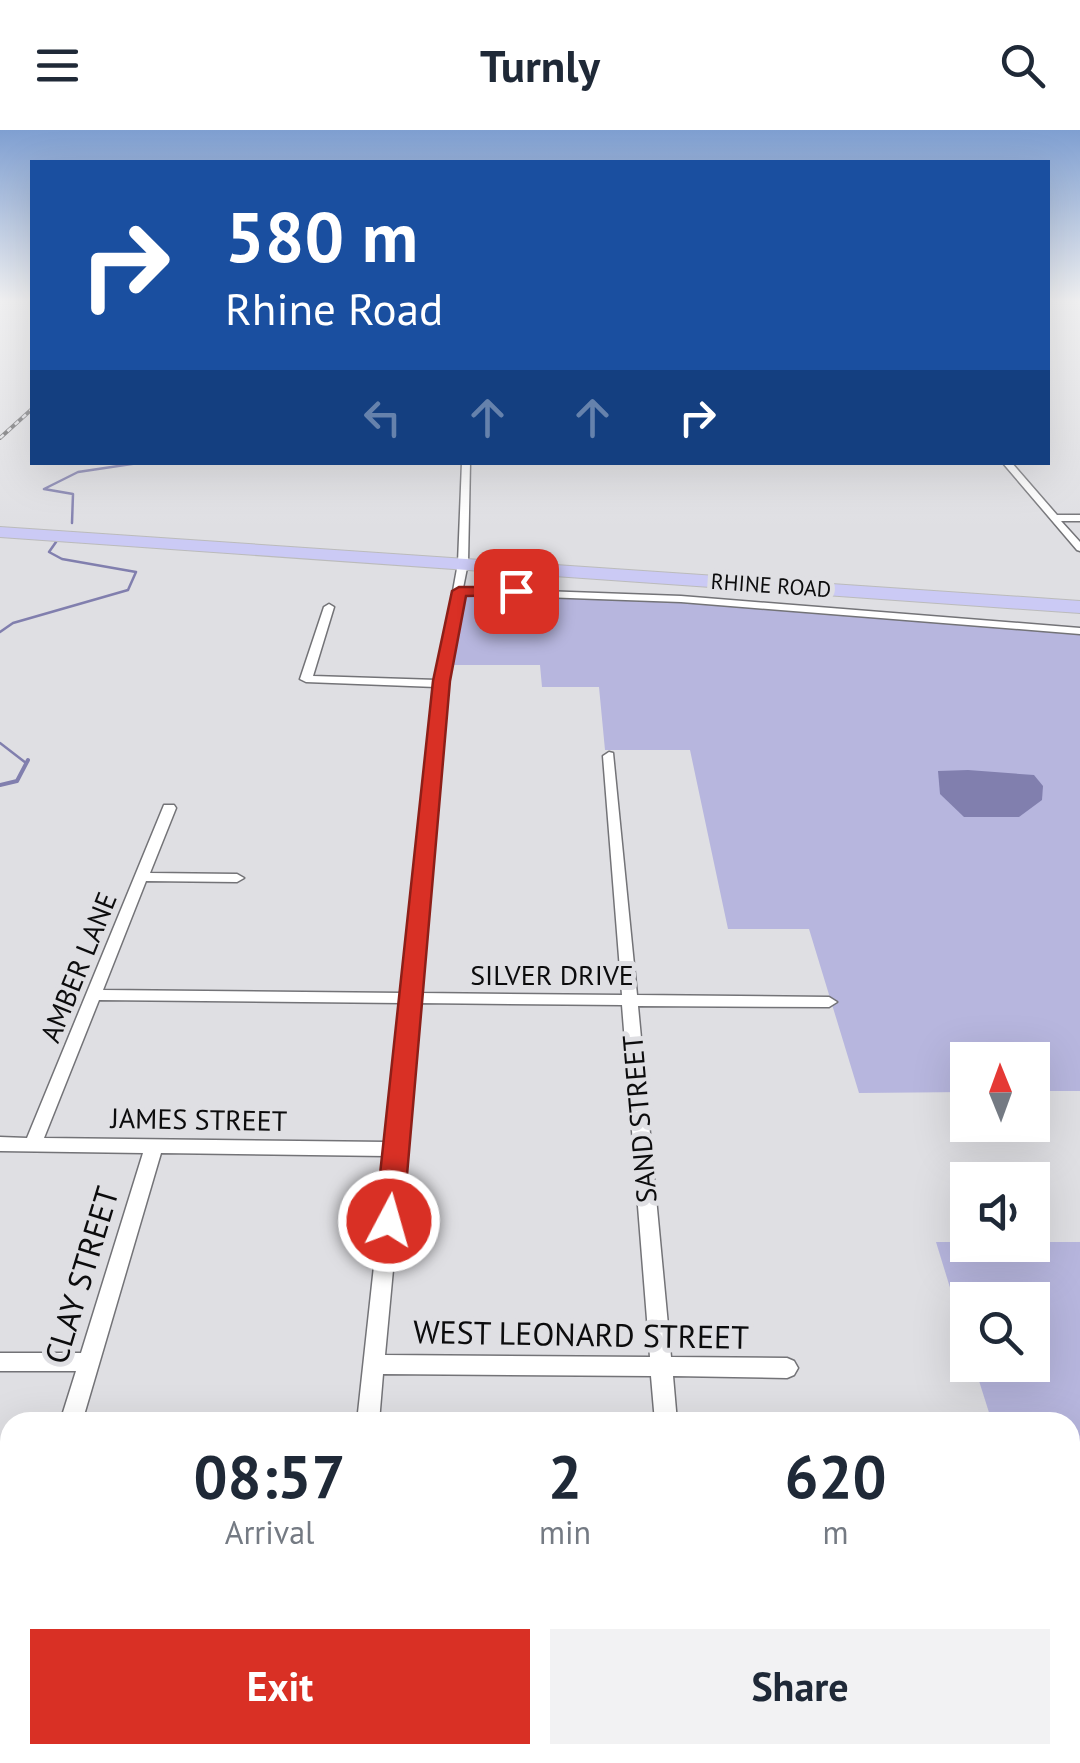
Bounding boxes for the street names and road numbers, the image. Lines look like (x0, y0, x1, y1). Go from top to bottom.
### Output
street label: RHINE ROAD (710, 567, 832, 603)
street label: AMBER LANE (31, 886, 125, 1048)
street label: SILVER DRIVE (470, 956, 634, 993)
street label: SAND STREET (613, 1033, 665, 1205)
street label: JAMES STREET (109, 1099, 288, 1139)
street label: CLAY STREET (34, 1181, 128, 1369)
street label: WEST LEONARD STREET (413, 1310, 750, 1358)

